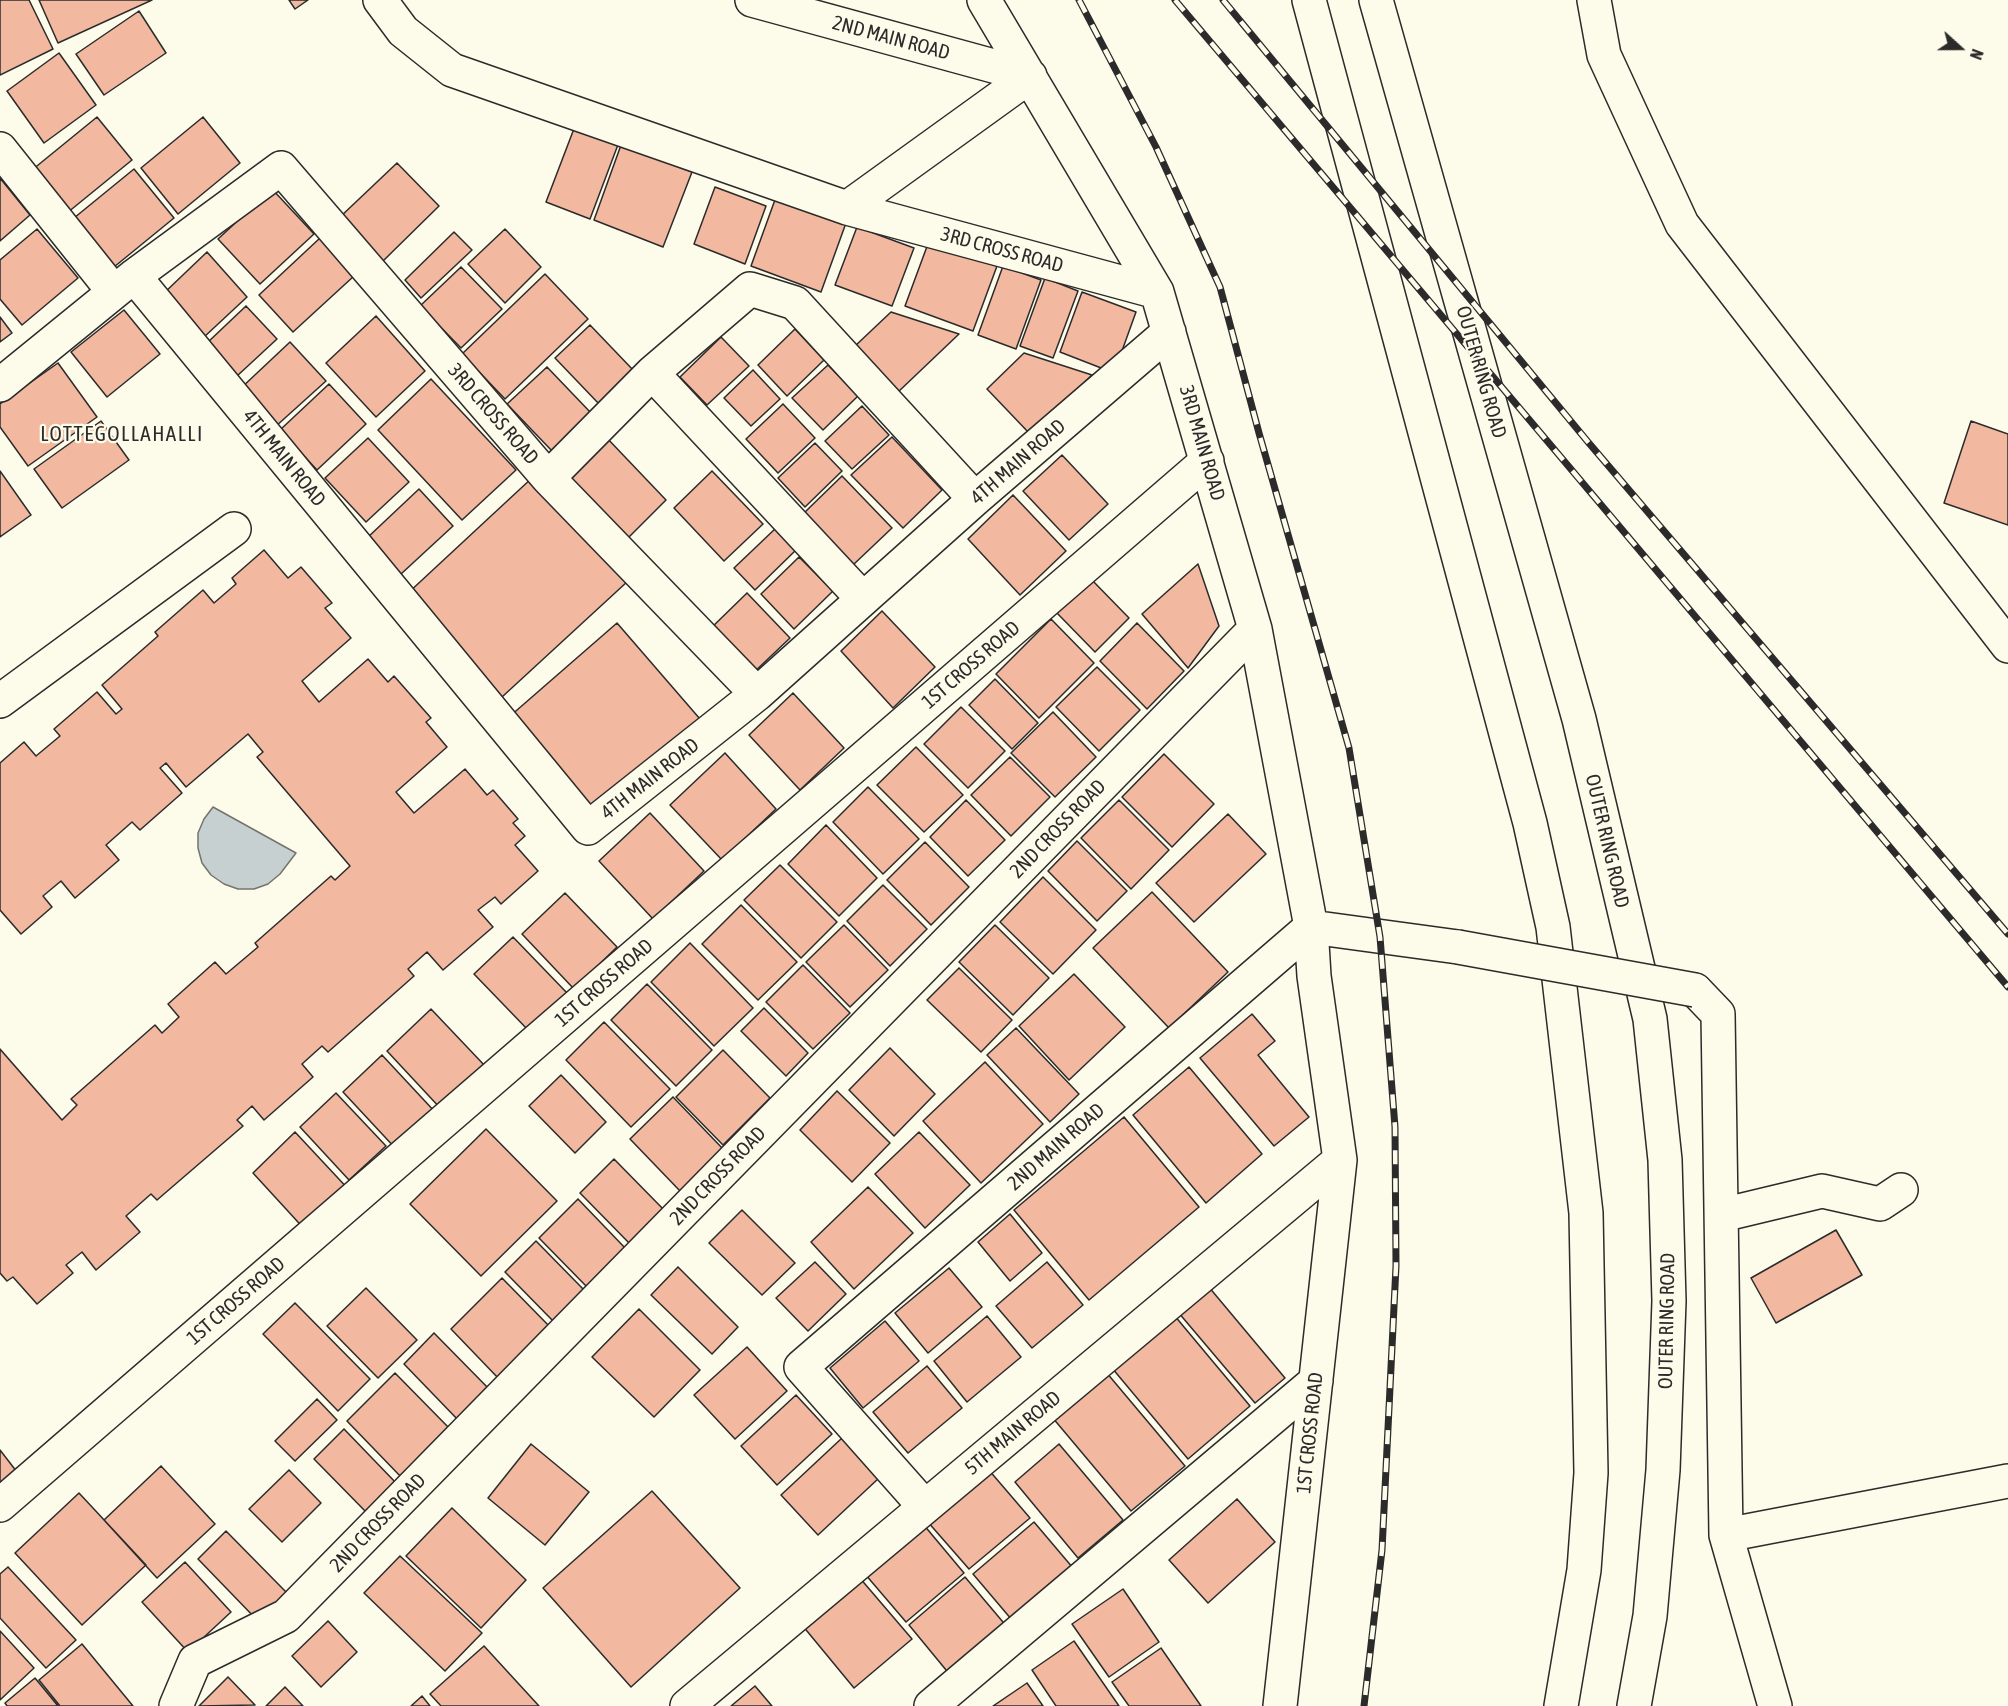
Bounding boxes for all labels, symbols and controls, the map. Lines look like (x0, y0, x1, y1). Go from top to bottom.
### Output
street label: 2ND MAIN ROAD (830, 11, 952, 65)
north arrow (1930, 18, 1990, 78)
text: N (1967, 47, 1987, 62)
street label: 3RD CROSS ROAD (938, 222, 1066, 278)
street label: OUTER RING ROAD (1451, 303, 1511, 441)
street label: 3RD CROSS ROAD (443, 359, 543, 469)
street label: 3RD MAIN ROAD (1174, 383, 1230, 503)
street label: 4TH MAIN ROAD (238, 405, 330, 511)
street label: 4TH MAIN ROAD (966, 414, 1070, 510)
district label: LOTTEGOLLAHALLI (40, 421, 204, 447)
street label: 1ST CROSS ROAD (917, 616, 1025, 714)
street label: 4TH MAIN ROAD (596, 733, 704, 825)
street label: OUTER RING ROAD (1580, 772, 1634, 910)
street label: 2ND CROSS ROAD (1005, 775, 1111, 883)
street label: 1ST CROSS ROAD (550, 934, 658, 1032)
street label: 2ND MAIN ROAD (1003, 1098, 1109, 1196)
street label: 2ND CROSS ROAD (665, 1122, 771, 1230)
street label: 1ST CROSS ROAD (182, 1252, 290, 1350)
street label: OUTER RING ROAD (1654, 1253, 1680, 1389)
street label: 1ST CROSS ROAD (1292, 1371, 1328, 1495)
street label: 5TH MAIN ROAD (960, 1386, 1066, 1480)
street label: 2ND CROSS ROAD (325, 1469, 431, 1577)

